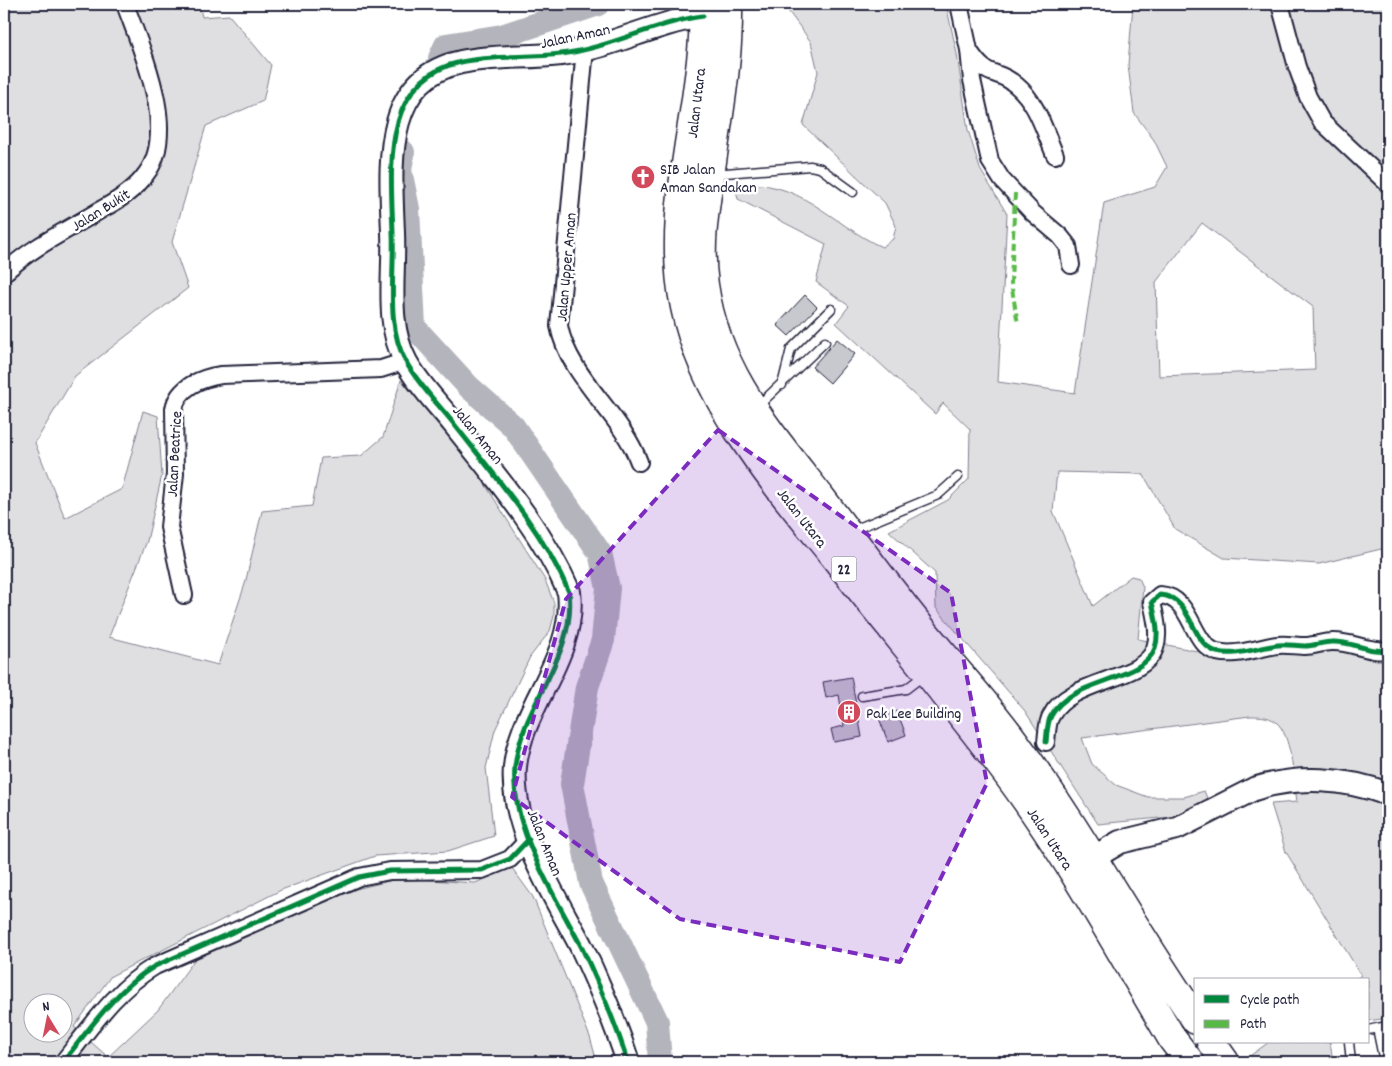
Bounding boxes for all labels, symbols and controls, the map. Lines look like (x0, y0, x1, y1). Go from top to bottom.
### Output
street label: Jalan Aman (539, 19, 612, 56)
street label: Jalan Utara (682, 67, 713, 140)
place label: SIB Jalan Aman Sandakan (660, 159, 757, 200)
church icon: SIB Jalan Aman Sandakan (630, 164, 656, 190)
street label: Jalan Bukit (67, 184, 135, 238)
street label: Jalan Upper Aman (551, 212, 584, 323)
street label: Jalan Aman (446, 401, 508, 470)
street label: Jalan Beatrice (162, 411, 189, 498)
street label: Jalan Utara (770, 484, 832, 554)
road number: 22 (832, 556, 856, 582)
building icon: Pak Lee Building (836, 699, 862, 725)
place label: Pak Lee Building (866, 703, 961, 726)
street label: Jalan Utara (1020, 804, 1078, 875)
street label: Jalan Aman (520, 806, 568, 880)
legend (1194, 978, 1370, 1044)
text: Cycle path (1240, 990, 1300, 1012)
north arrow (22, 994, 72, 1044)
text: N (41, 997, 51, 1018)
text: Path (1240, 1014, 1266, 1036)

